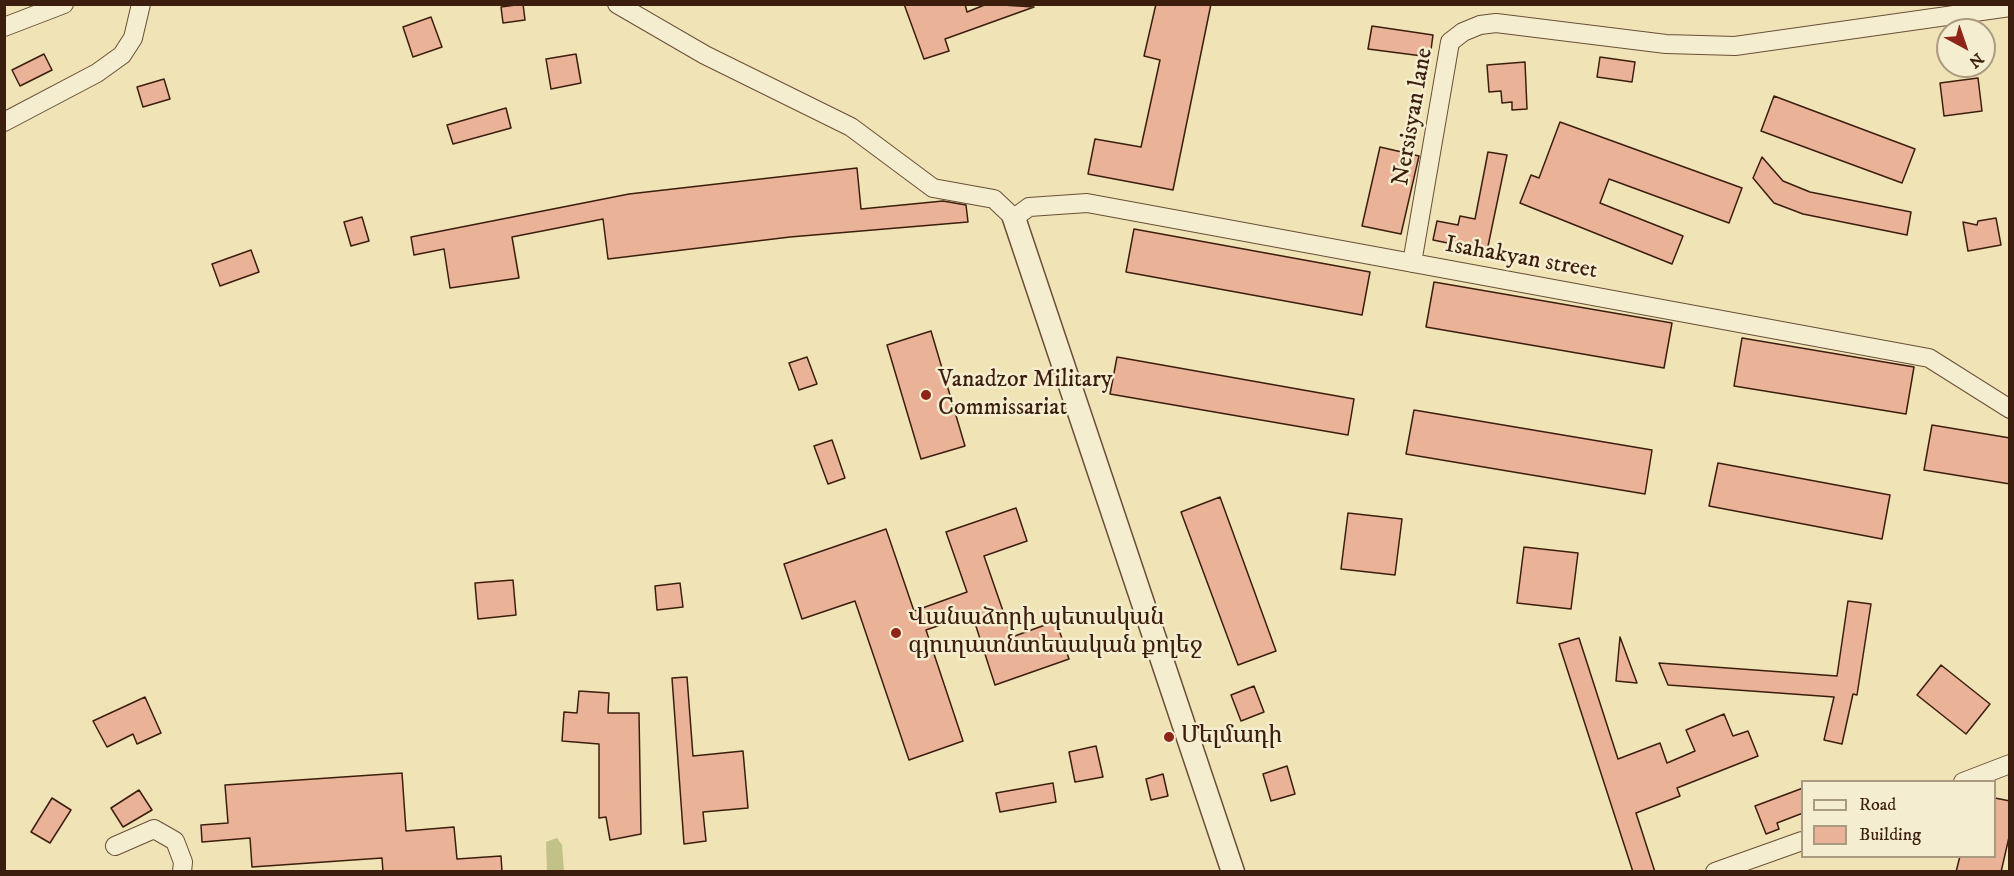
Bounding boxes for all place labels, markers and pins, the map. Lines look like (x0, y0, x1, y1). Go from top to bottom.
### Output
place label: Vanadzor Military Commissariat (938, 367, 1112, 423)
marker: Vanadzor Military Commissariat (919, 388, 933, 402)
place label: Վանաձորի պետական գյուղատնտեսական քոլեջ (908, 605, 1203, 661)
marker: Վանաձորի պետական գյուղատնտեսական քոլեջ (889, 626, 903, 640)
place label: Մելմադի (1181, 723, 1282, 751)
marker: Մելմադի (1162, 730, 1176, 744)

